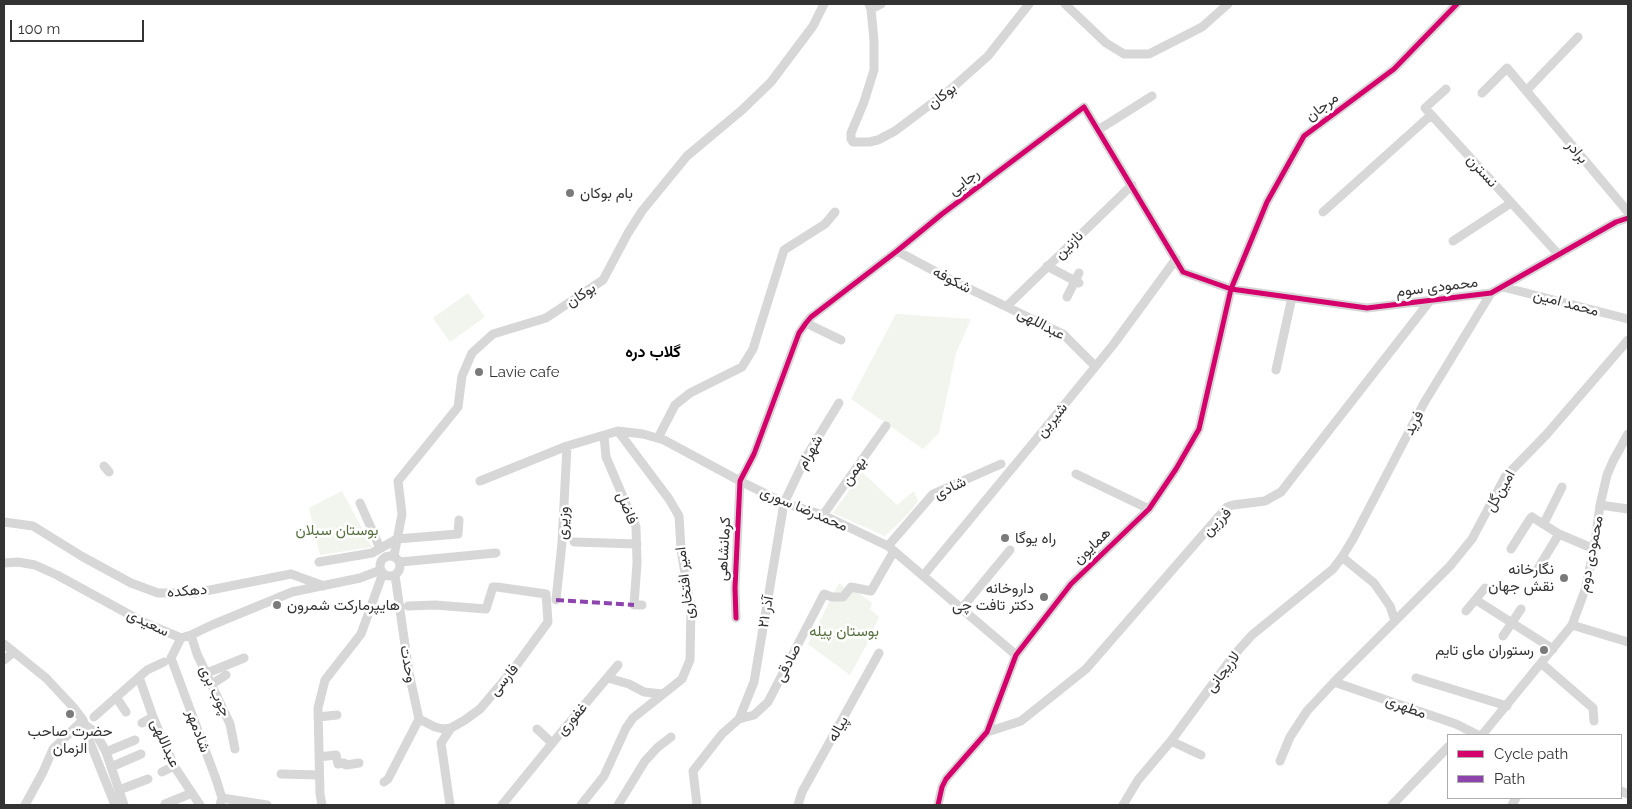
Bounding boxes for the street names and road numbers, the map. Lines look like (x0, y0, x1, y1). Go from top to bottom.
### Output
street label: بوکان (924, 79, 960, 113)
street label: مرجان (1302, 89, 1342, 125)
street label: برادر (1562, 137, 1592, 167)
street label: نسترن (1463, 151, 1501, 191)
street label: رجایی (945, 164, 983, 200)
street label: نازنین (1051, 227, 1087, 263)
street label: شکوفه (930, 263, 974, 297)
street label: محمودی سوم (1395, 273, 1479, 301)
street label: بوکان (563, 279, 599, 311)
street label: محمد امین (1531, 286, 1601, 320)
street label: عبداللهی (1014, 304, 1068, 344)
street label: شیرین (1033, 399, 1071, 441)
street label: فرید (1400, 408, 1428, 438)
street label: شهرام (793, 432, 827, 472)
street label: بهمن (838, 453, 870, 489)
street label: امین‌گل (1481, 467, 1519, 515)
street label: شادی (931, 473, 969, 503)
street label: محمدرضا سوری (758, 482, 850, 536)
street label: فاضل (612, 489, 642, 527)
street label: فرزین (1199, 504, 1235, 540)
street label: وزیری (553, 506, 573, 540)
street label: محمودی دوم (1575, 514, 1607, 594)
street label: کرمانشاهی (713, 516, 735, 582)
street label: همایون (1069, 524, 1115, 568)
street label: امیر افتخاری (672, 546, 698, 620)
street label: دهکده (166, 581, 208, 601)
street label: ۲۱ آذر (754, 595, 778, 629)
street label: سعیدی (124, 605, 172, 641)
street label: صادقی (771, 641, 805, 685)
street label: وحدت (396, 644, 420, 684)
street label: لاریجانی (1202, 648, 1244, 696)
street label: فارسی (485, 660, 523, 700)
street label: چوب بری (195, 663, 235, 719)
street label: مطهری (1383, 691, 1429, 723)
street label: غفوری (553, 699, 591, 739)
street label: شادمهر (182, 707, 214, 755)
street label: پیاله (824, 713, 852, 745)
street label: عبداللهی (146, 716, 184, 770)

